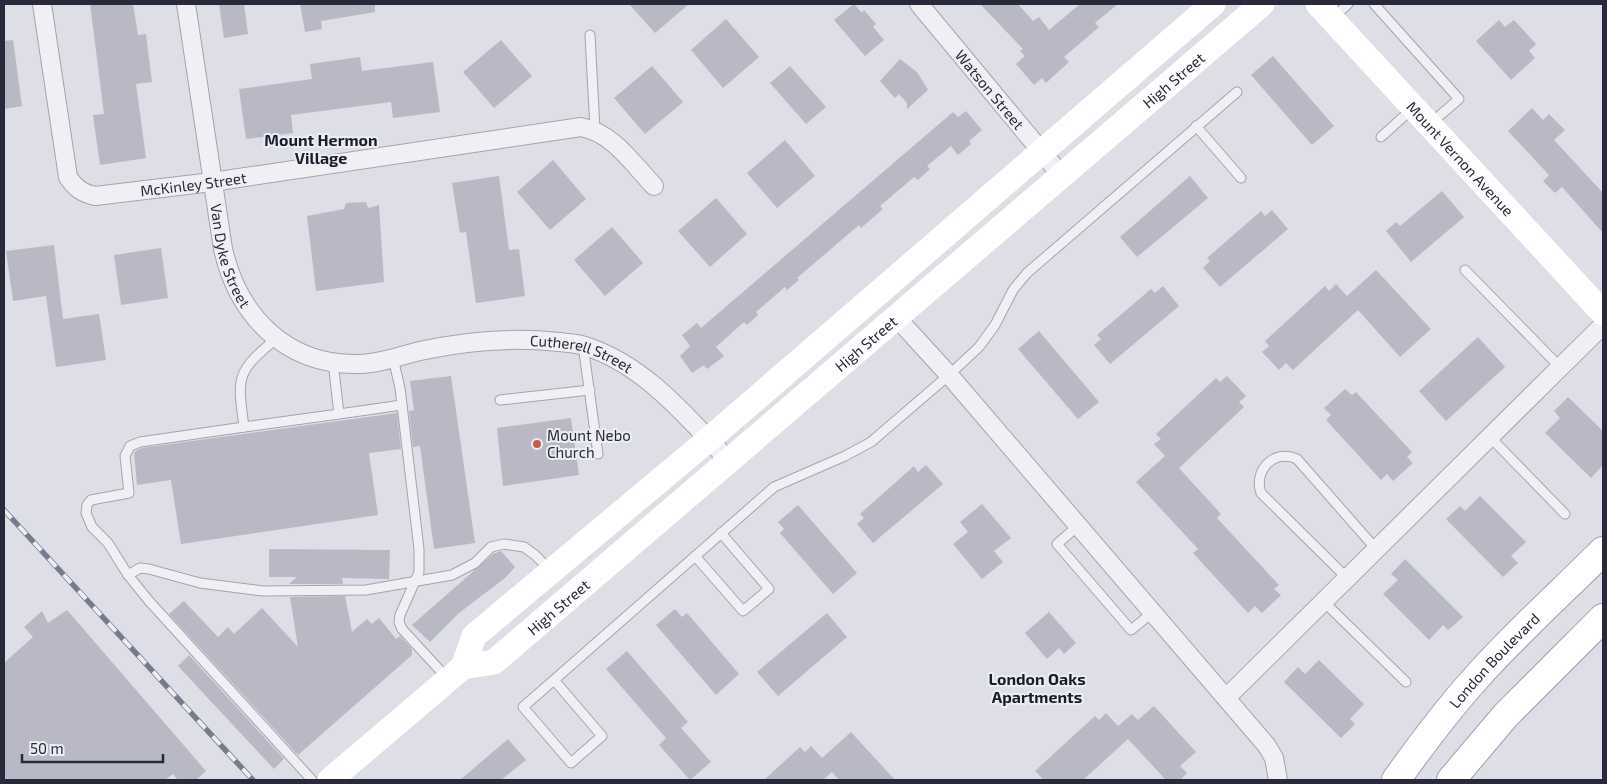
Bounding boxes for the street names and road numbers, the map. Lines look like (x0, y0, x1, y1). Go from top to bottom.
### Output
street label: Watson Street (952, 46, 1028, 133)
street label: High Street (1139, 48, 1208, 111)
street label: Mount Vernon Avenue (1403, 97, 1518, 219)
street label: McKinley Street (139, 168, 248, 200)
street label: Van Dyke Street (207, 203, 255, 311)
street label: High Street (831, 312, 901, 375)
street label: Cutherell Street (530, 331, 637, 376)
street label: High Street (524, 575, 593, 638)
street label: London Boulevard (1445, 609, 1543, 711)

